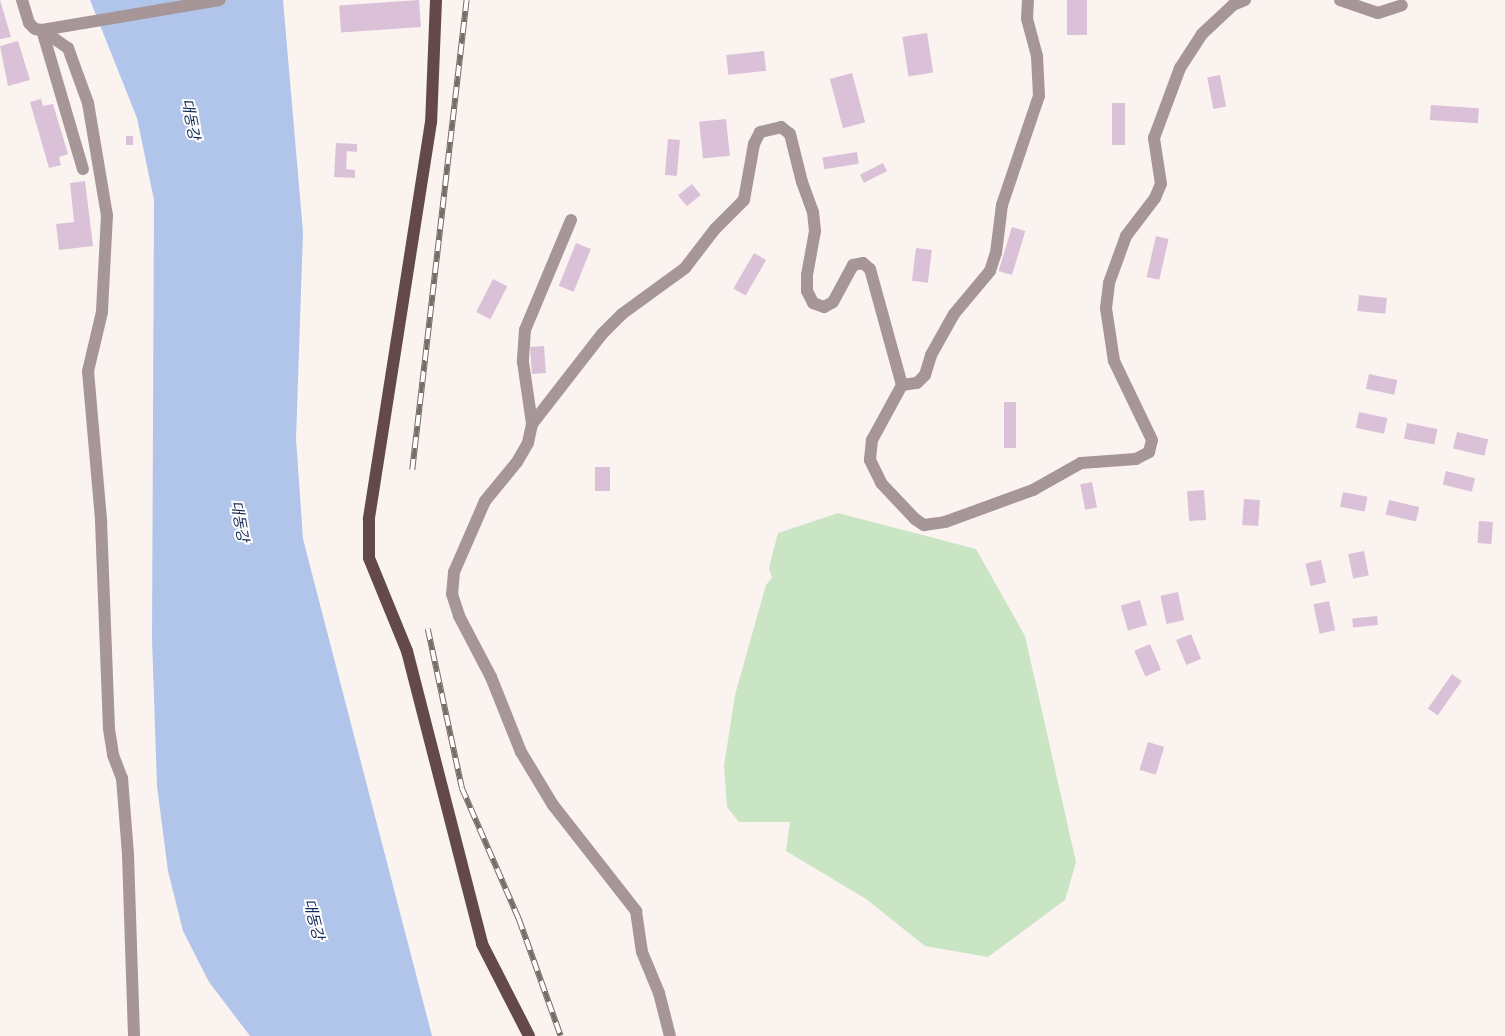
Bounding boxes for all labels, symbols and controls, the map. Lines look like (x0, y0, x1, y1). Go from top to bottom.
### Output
water label: 대동강 (178, 97, 204, 141)
water label: 대동강 (228, 499, 252, 543)
water label: 대동강 (300, 897, 328, 941)

